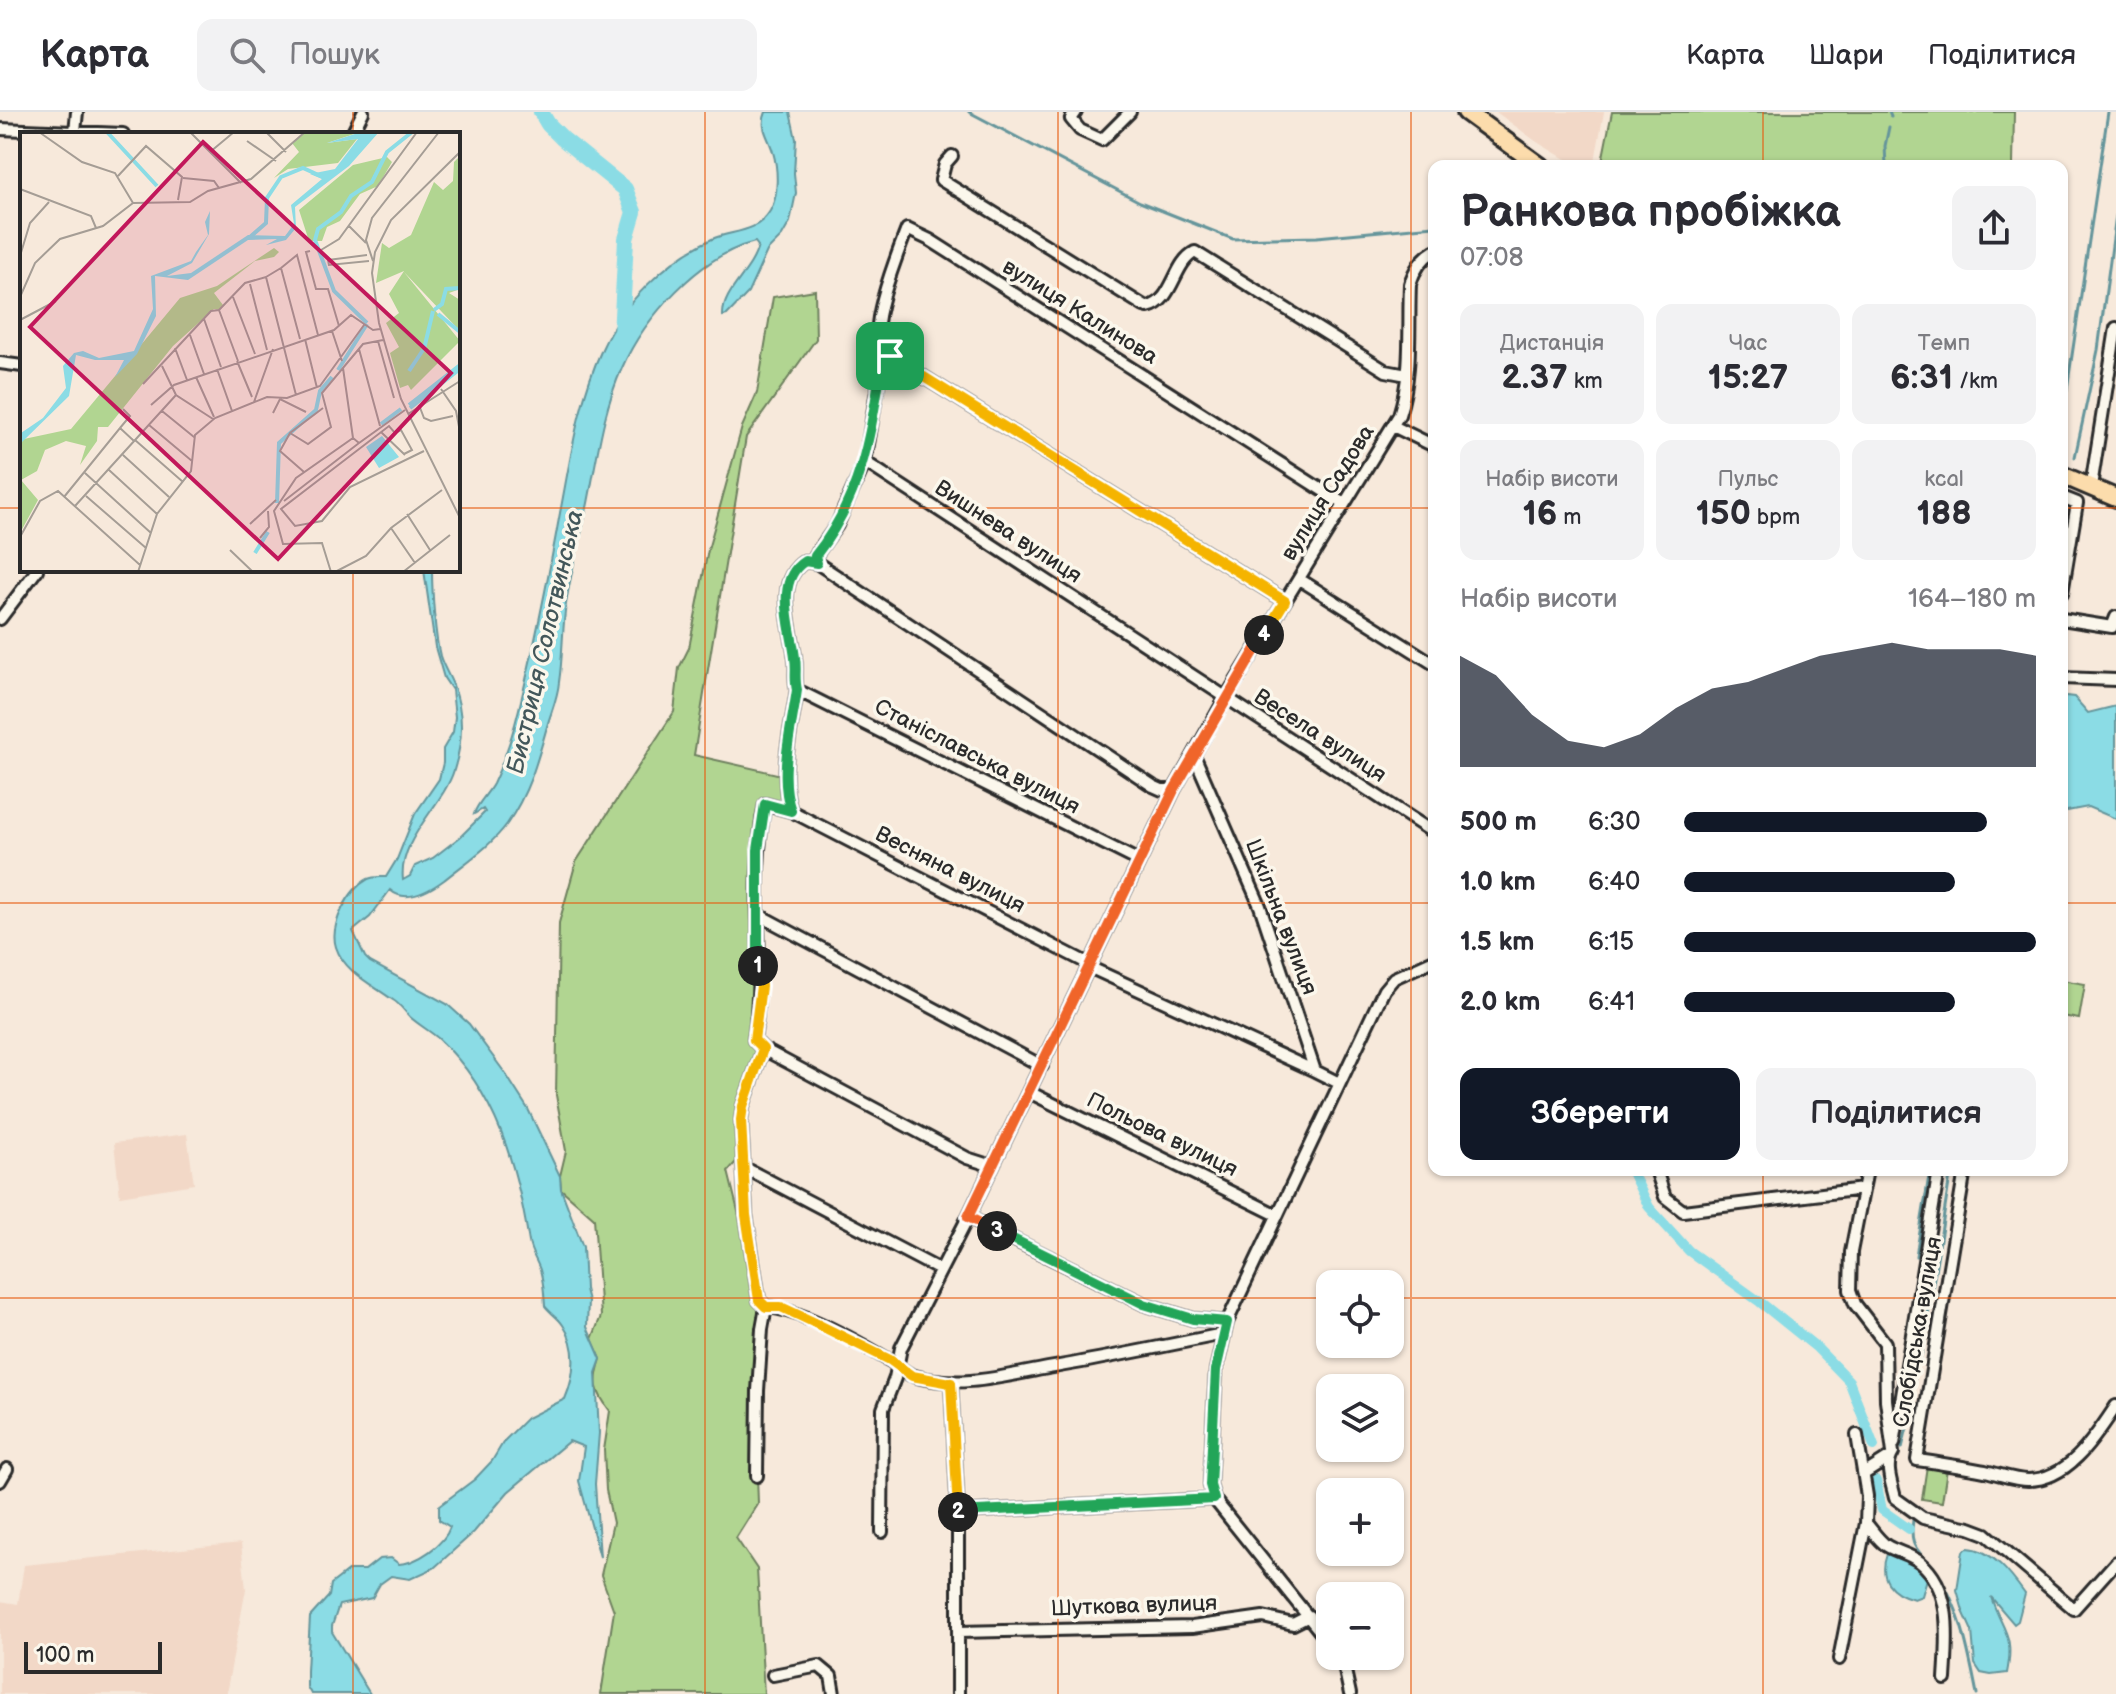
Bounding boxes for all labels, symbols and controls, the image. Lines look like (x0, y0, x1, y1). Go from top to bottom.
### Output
search box (197, 19, 757, 91)
text: Карта (40, 33, 149, 78)
icon: search (225, 33, 269, 77)
text: Пошук (289, 37, 380, 73)
text: Карта (1686, 39, 1765, 72)
text: Шари (1809, 39, 1884, 72)
text: Поділитися (1928, 39, 2076, 72)
inset map (20, 132, 460, 572)
text: Ранкова пробіжка (1460, 186, 1841, 239)
button: share (1952, 186, 2036, 270)
text: 07:08 (1460, 243, 1524, 274)
street label: вулиця Калинова (997, 253, 1163, 371)
pin (856, 322, 924, 390)
text: Дистанція (1500, 330, 1604, 357)
text: Час (1729, 330, 1767, 357)
text: Темп (1918, 330, 1970, 357)
icon: arrive (868, 334, 912, 378)
text: 2.37 (1501, 357, 1568, 398)
text: 15:27 (1708, 357, 1788, 398)
text: 6:31 (1890, 357, 1953, 398)
text: km (1568, 368, 1603, 395)
text: /km (1953, 368, 1998, 395)
street label: вулиця Садова (1276, 420, 1380, 566)
text: Набір висоти (1485, 466, 1619, 493)
text: Пульс (1718, 466, 1778, 493)
text: kcal (1924, 466, 1964, 493)
street label: Вишнева вулиця (929, 474, 1087, 590)
text: 16 (1522, 493, 1557, 534)
text: 150 (1696, 493, 1751, 534)
text: 188 (1916, 493, 1972, 534)
text: m (1557, 504, 1582, 531)
text: bpm (1751, 504, 1800, 531)
water label: Бистриця Солотвинська (500, 507, 590, 777)
text: Набір висоти (1460, 584, 1618, 615)
text: 164–180 m (1908, 584, 2036, 615)
pin: 4 (1244, 615, 1284, 655)
text: 4 (1258, 621, 1270, 648)
street label: Весела вулиця (1249, 683, 1391, 789)
street label: Станіславська вулиця (870, 693, 1084, 821)
text: 500 m (1460, 807, 1537, 838)
text: 6:30 (1588, 807, 1640, 838)
street label: Весняна вулиця (871, 821, 1029, 919)
street label: Шкільна вулиця (1239, 835, 1323, 999)
text: 1.0 km (1460, 867, 1536, 898)
text: 6:40 (1588, 867, 1640, 898)
text: 1.5 km (1460, 927, 1535, 958)
text: 6:15 (1588, 927, 1634, 958)
pin: 1 (738, 946, 778, 986)
text: 1 (753, 952, 763, 979)
text: 2.0 km (1460, 987, 1540, 1018)
text: 6:41 (1588, 987, 1635, 1018)
button: Зберегти (1460, 1068, 1740, 1160)
button: Поділитися (1756, 1068, 2036, 1160)
street label: Польова вулиця (1082, 1087, 1242, 1183)
pin: 3 (977, 1211, 1017, 1251)
text: 3 (991, 1217, 1003, 1244)
street label: Слобідська вулиця (1888, 1234, 1948, 1430)
map controls (1316, 1270, 1404, 1670)
button: locate (1316, 1270, 1404, 1358)
button: layers (1316, 1374, 1404, 1462)
button: + (1316, 1478, 1404, 1566)
pin: 2 (938, 1492, 978, 1532)
text: 2 (951, 1498, 965, 1525)
button: − (1316, 1582, 1404, 1670)
street label: Шуткова вулиця (1050, 1590, 1218, 1622)
scale bar (24, 1638, 162, 1674)
text: 100 m (36, 1642, 95, 1669)

